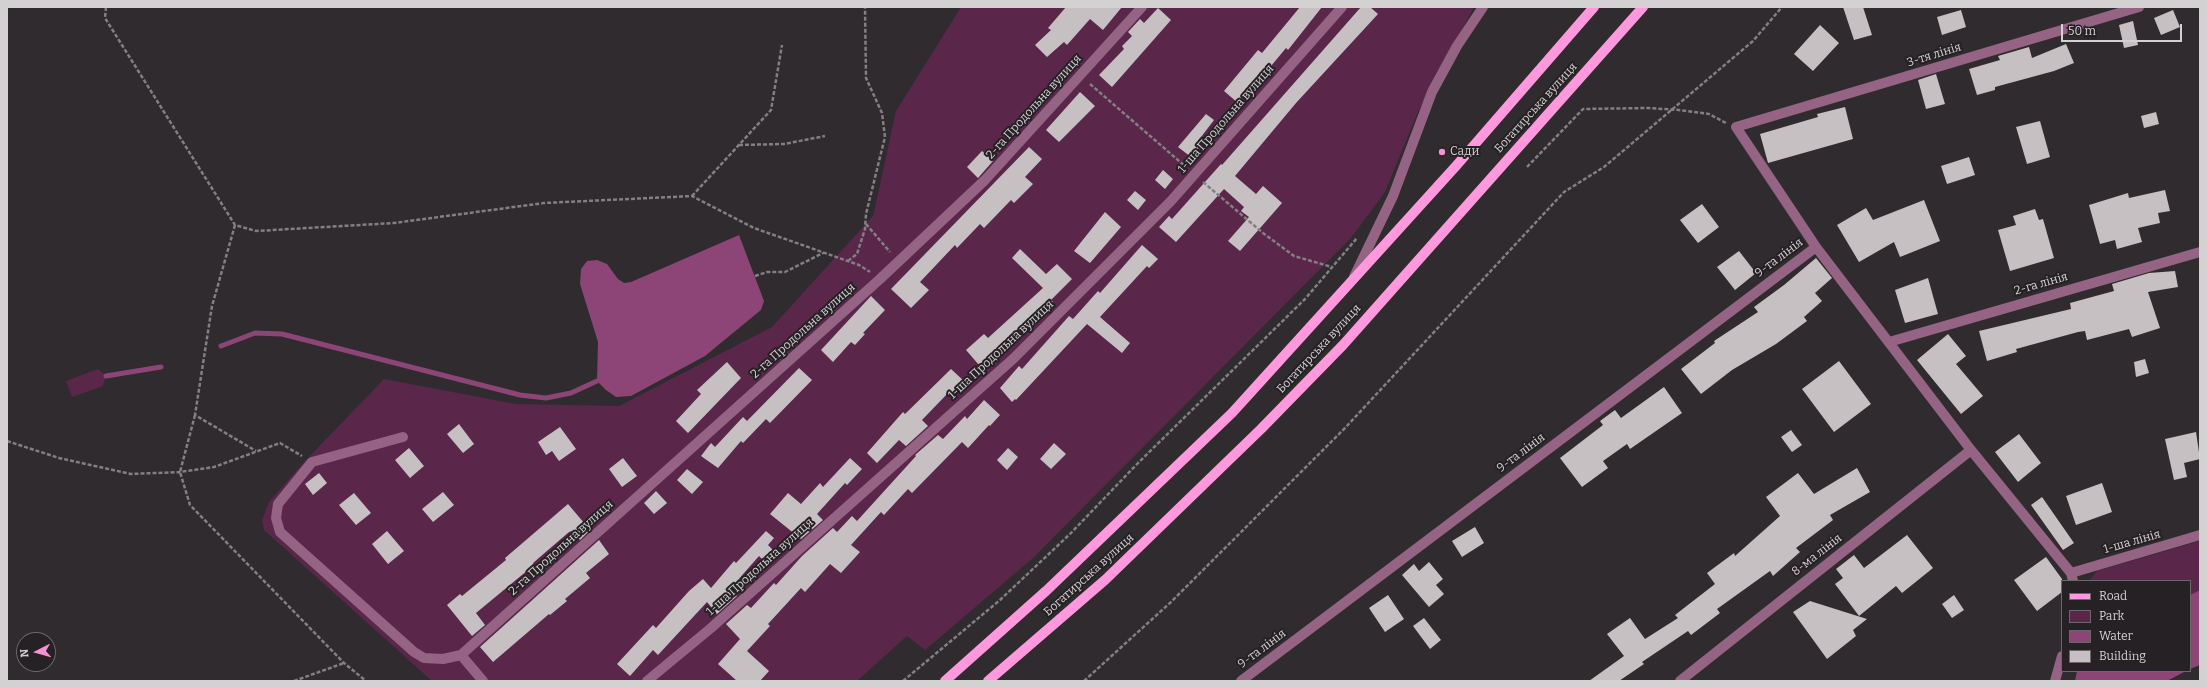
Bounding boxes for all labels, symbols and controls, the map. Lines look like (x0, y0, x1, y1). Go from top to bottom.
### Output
scale bar (2063, 16, 2184, 42)
text: 50 m (2068, 24, 2096, 38)
street label: 3-тя лінія (1905, 40, 1963, 70)
street label: 2-га Продольна вулиця (983, 52, 1085, 162)
street label: Богатирська вулиця (1492, 60, 1580, 156)
street label: 1-ша Продольна вулиця (1175, 62, 1277, 176)
place label: Сади (1450, 145, 1479, 159)
marker: Сади (1437, 147, 1447, 157)
street label: 9-та лінія (1752, 235, 1806, 281)
street label: 2-га лінія (2012, 269, 2070, 299)
street label: 2-га Продольна вулиця (748, 280, 858, 382)
street label: 1-ша Продольна вулиця (945, 297, 1057, 403)
street label: Богатирська вулиця (1274, 301, 1364, 397)
street label: 9-та лінія (1494, 430, 1548, 476)
street label: 2-га Продольна вулиця (506, 497, 616, 599)
street label: 1-ша Продольна вулиця (704, 515, 816, 619)
street label: 1-ша лінія (2102, 527, 2162, 557)
street label: Богатирська вулиця (1041, 531, 1137, 619)
street label: 8-ма лінія (1789, 531, 1845, 579)
legend (2061, 580, 2191, 672)
text: Road (2099, 589, 2127, 603)
text: Park (2099, 609, 2124, 623)
street label: 9-та лінія (1235, 626, 1289, 672)
text: Water (2099, 629, 2133, 643)
north arrow (16, 632, 56, 672)
text: N (18, 648, 31, 658)
text: Building (2099, 649, 2146, 663)

